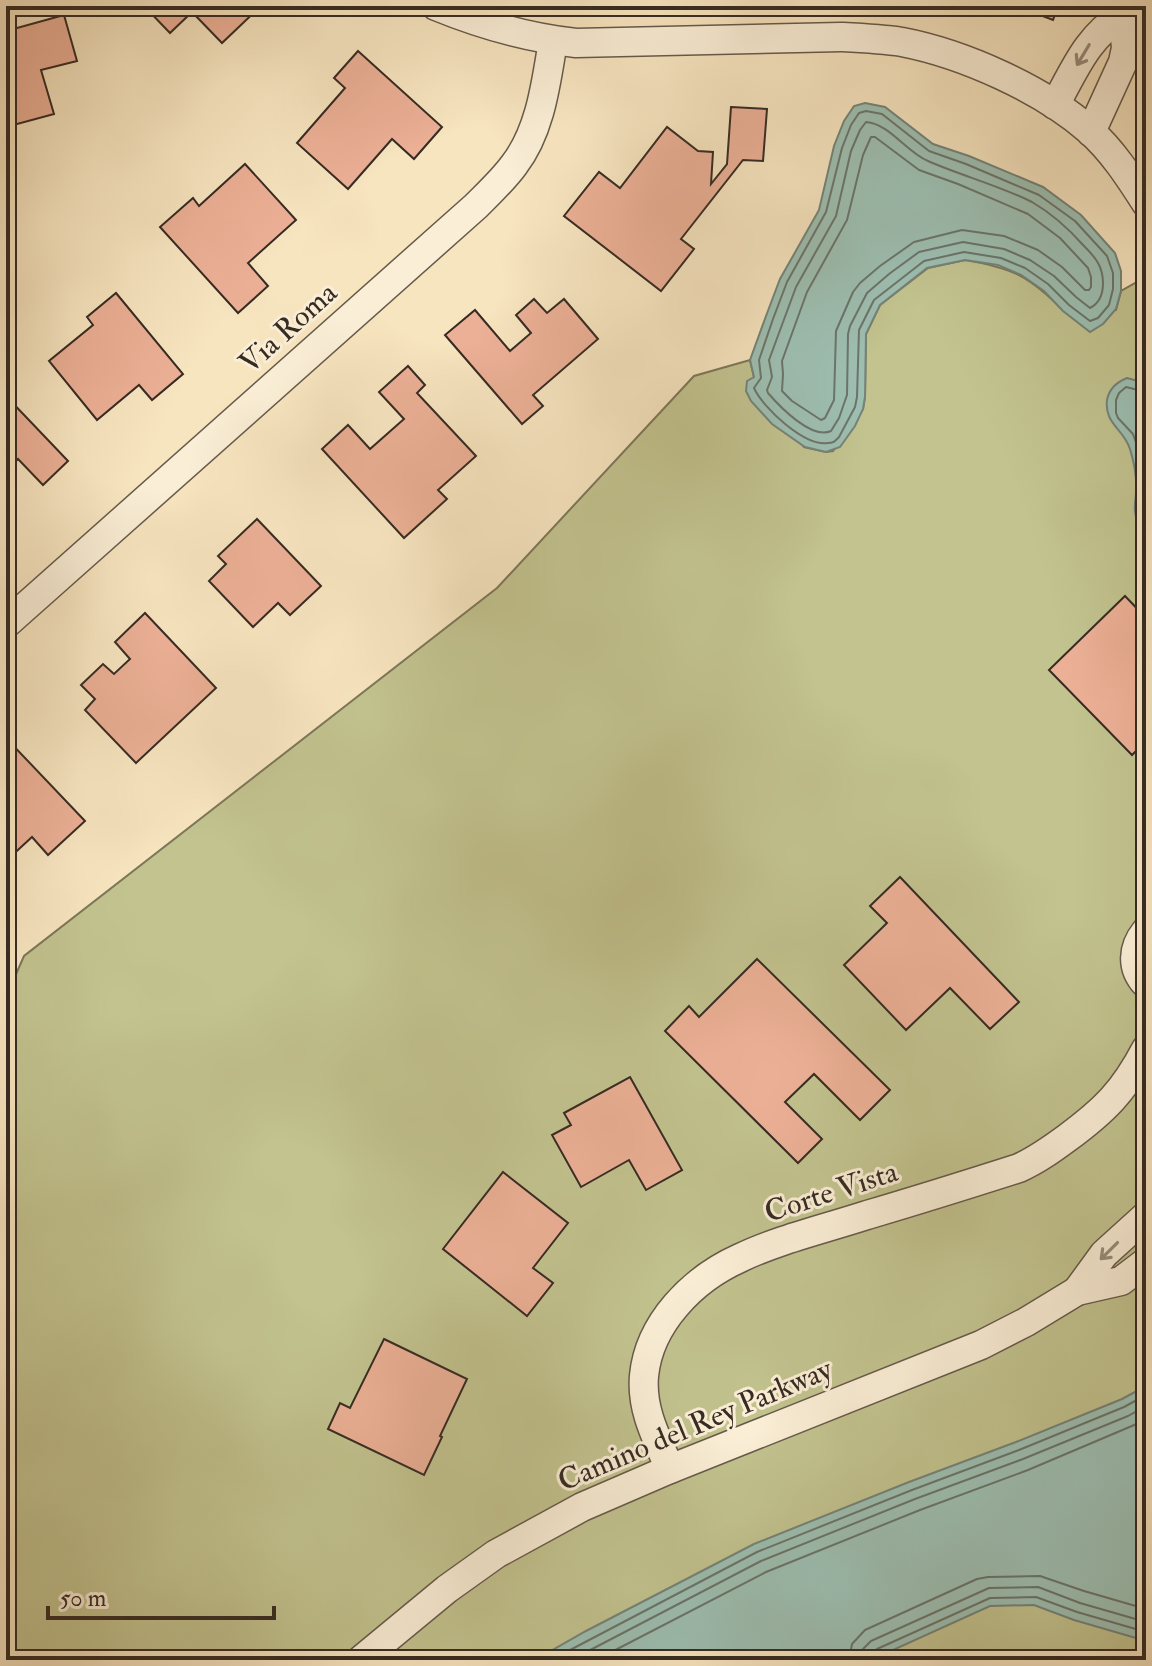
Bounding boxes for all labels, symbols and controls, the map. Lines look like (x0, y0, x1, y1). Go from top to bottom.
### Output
one-way arrow (1075, 43, 1091, 66)
street label: Via Roma (231, 274, 345, 382)
street label: Corte Vista (760, 1153, 903, 1231)
one-way arrow (1100, 1241, 1119, 1260)
street label: Camino del Rey Parkway (552, 1350, 838, 1500)
scale bar (48, 1570, 274, 1620)
text: 50 m (60, 1583, 107, 1614)

